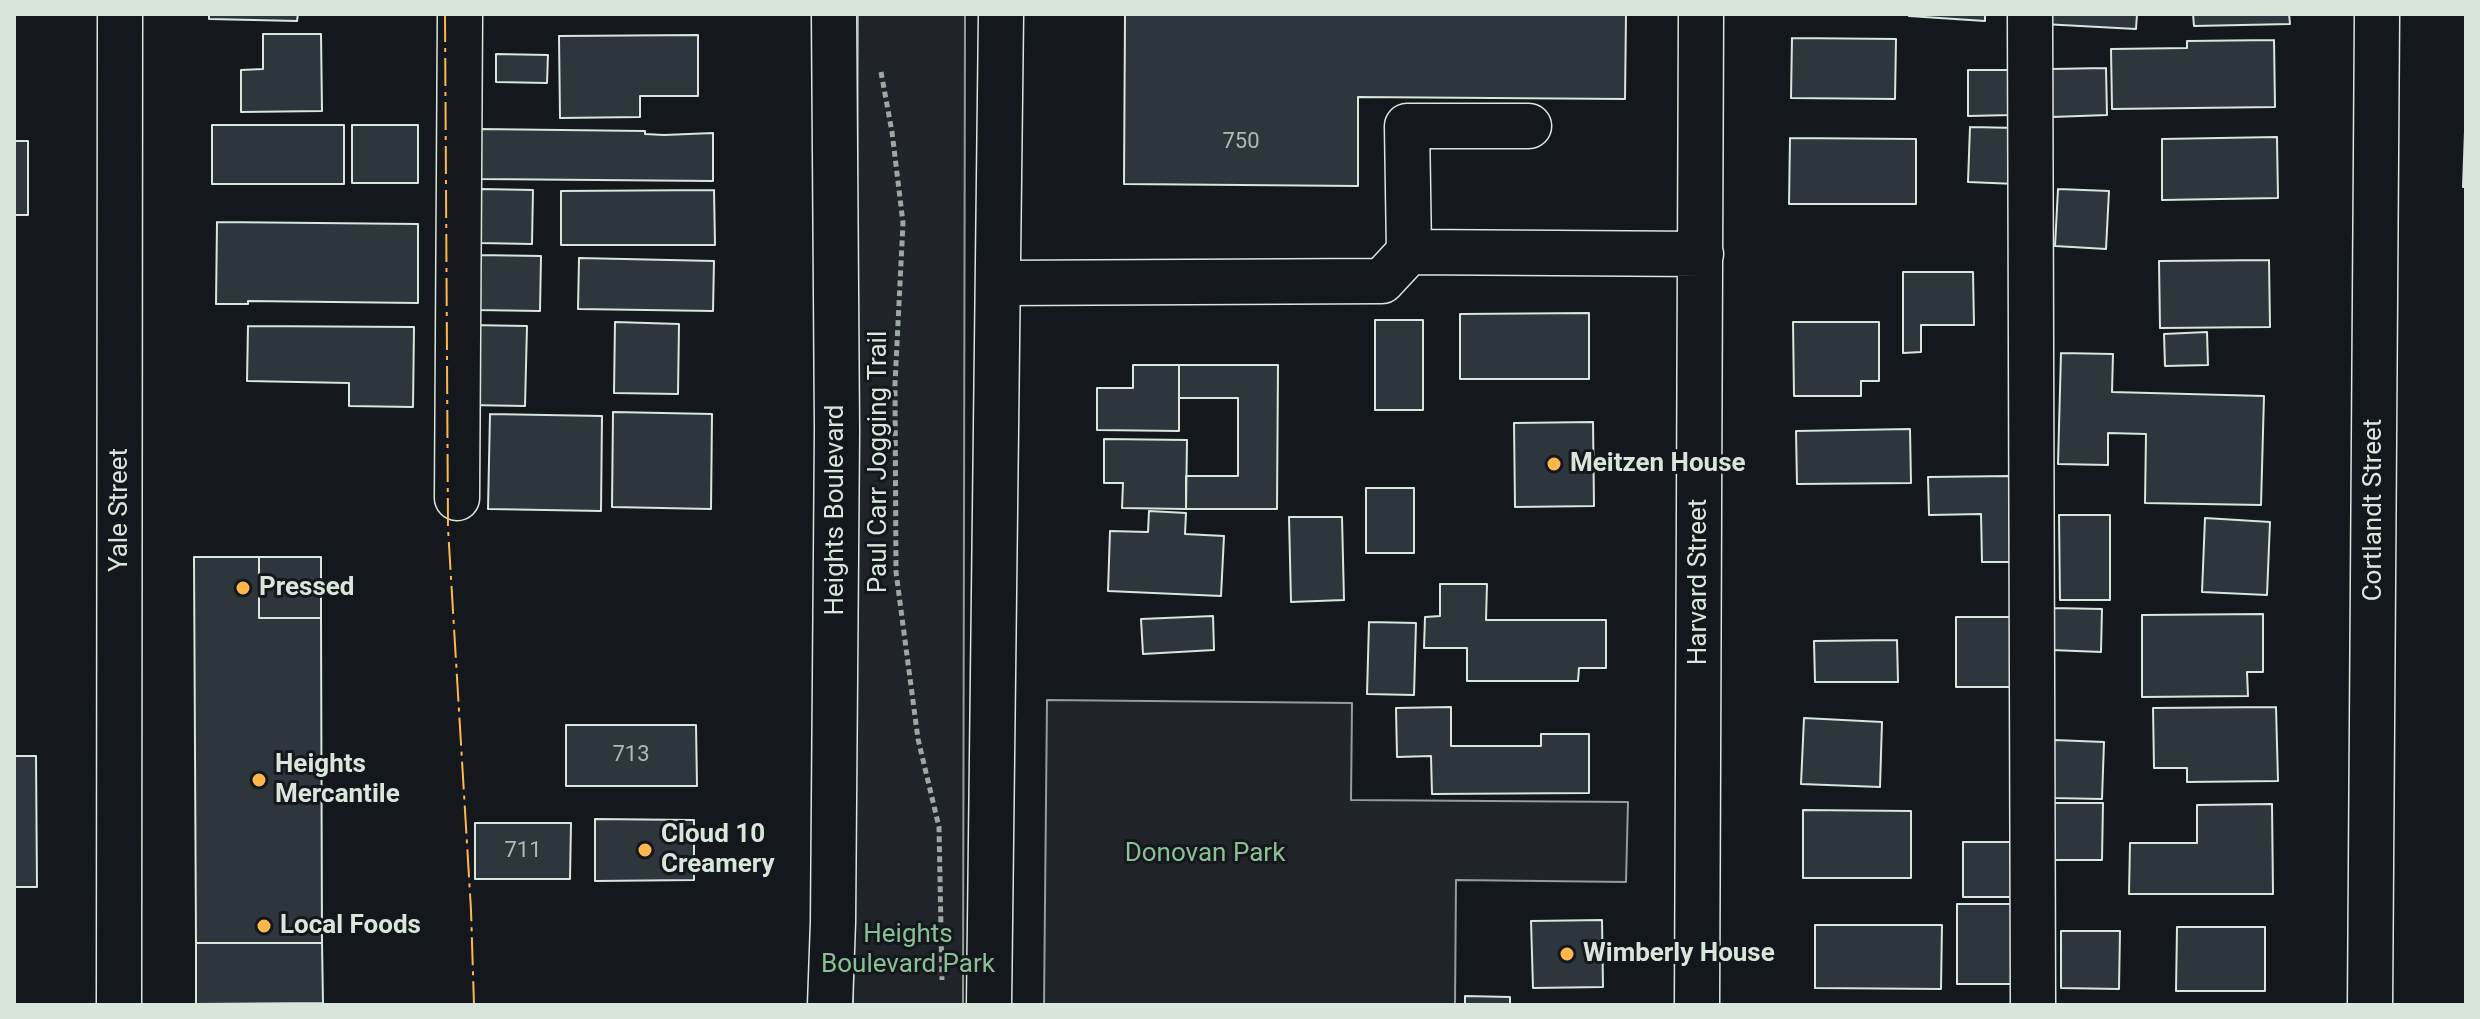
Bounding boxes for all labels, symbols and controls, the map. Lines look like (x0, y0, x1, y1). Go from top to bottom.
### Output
house number: 750 (1222, 129, 1260, 155)
street label: Paul Carr Jogging Trail (863, 331, 895, 593)
street label: Heights Boulevard (820, 404, 852, 616)
street label: Cortlandt Street (2358, 419, 2390, 601)
street label: Yale Street (104, 448, 136, 572)
place label: Meitzen House (1570, 448, 1746, 480)
marker: Meitzen House (1545, 455, 1563, 473)
street label: Harvard Street (1683, 499, 1715, 665)
place label: Pressed (259, 572, 354, 604)
marker: Pressed (234, 579, 252, 597)
house number: 713 (612, 742, 650, 768)
place label: Heights Mercantile (275, 749, 400, 810)
marker: Heights Mercantile (250, 771, 268, 789)
place label: Cloud 10 Creamery (661, 819, 775, 880)
house number: 711 (504, 838, 542, 864)
park label: Donovan Park (1125, 838, 1285, 870)
marker: Cloud 10 Creamery (636, 841, 654, 859)
place label: Local Foods (280, 910, 421, 942)
marker: Local Foods (255, 917, 273, 935)
park label: Heights Boulevard Park (821, 919, 995, 980)
place label: Wimberly House (1583, 938, 1775, 970)
marker: Wimberly House (1558, 945, 1576, 963)

